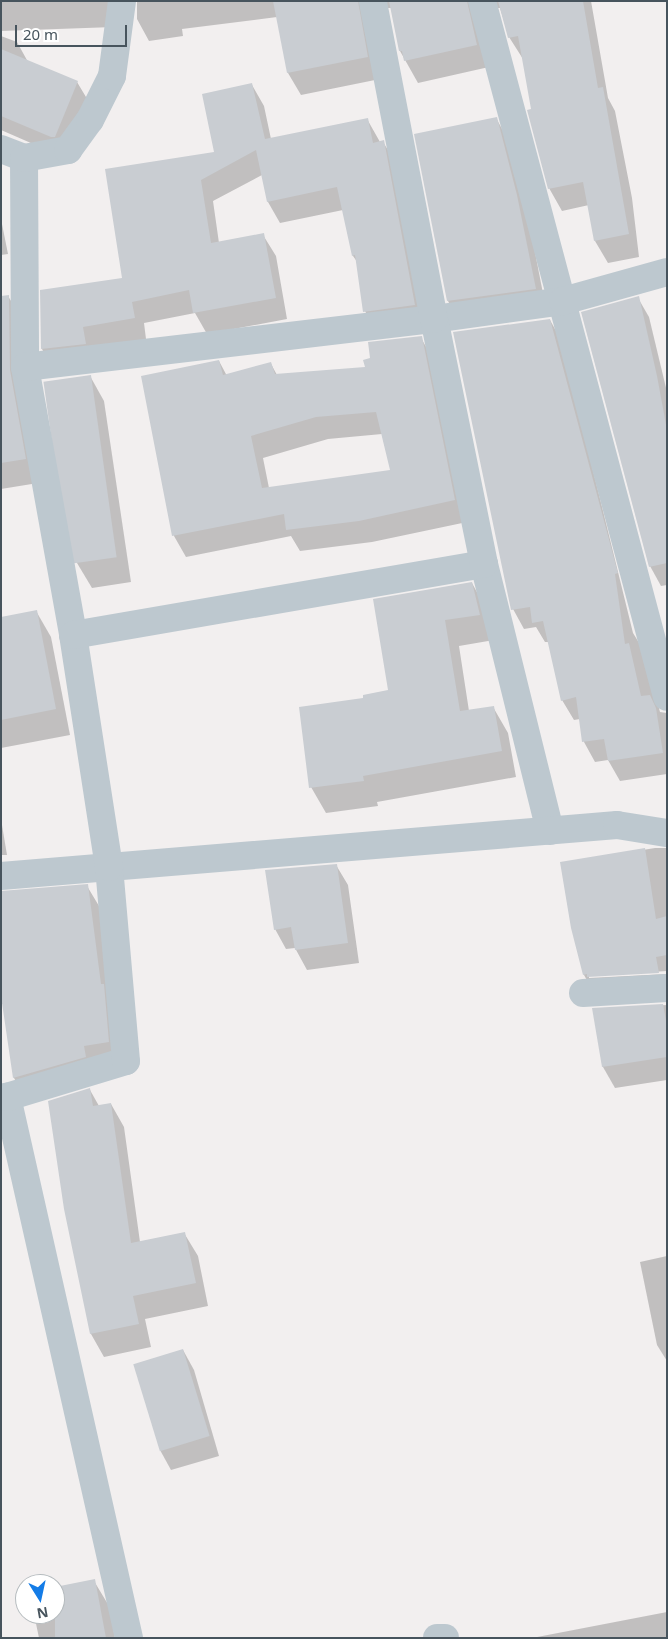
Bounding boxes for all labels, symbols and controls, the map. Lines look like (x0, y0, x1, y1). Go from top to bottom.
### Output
scale bar (18, 15, 130, 47)
text: 20 m (23, 24, 58, 44)
north arrow (15, 1574, 65, 1624)
text: N (35, 1603, 50, 1624)

